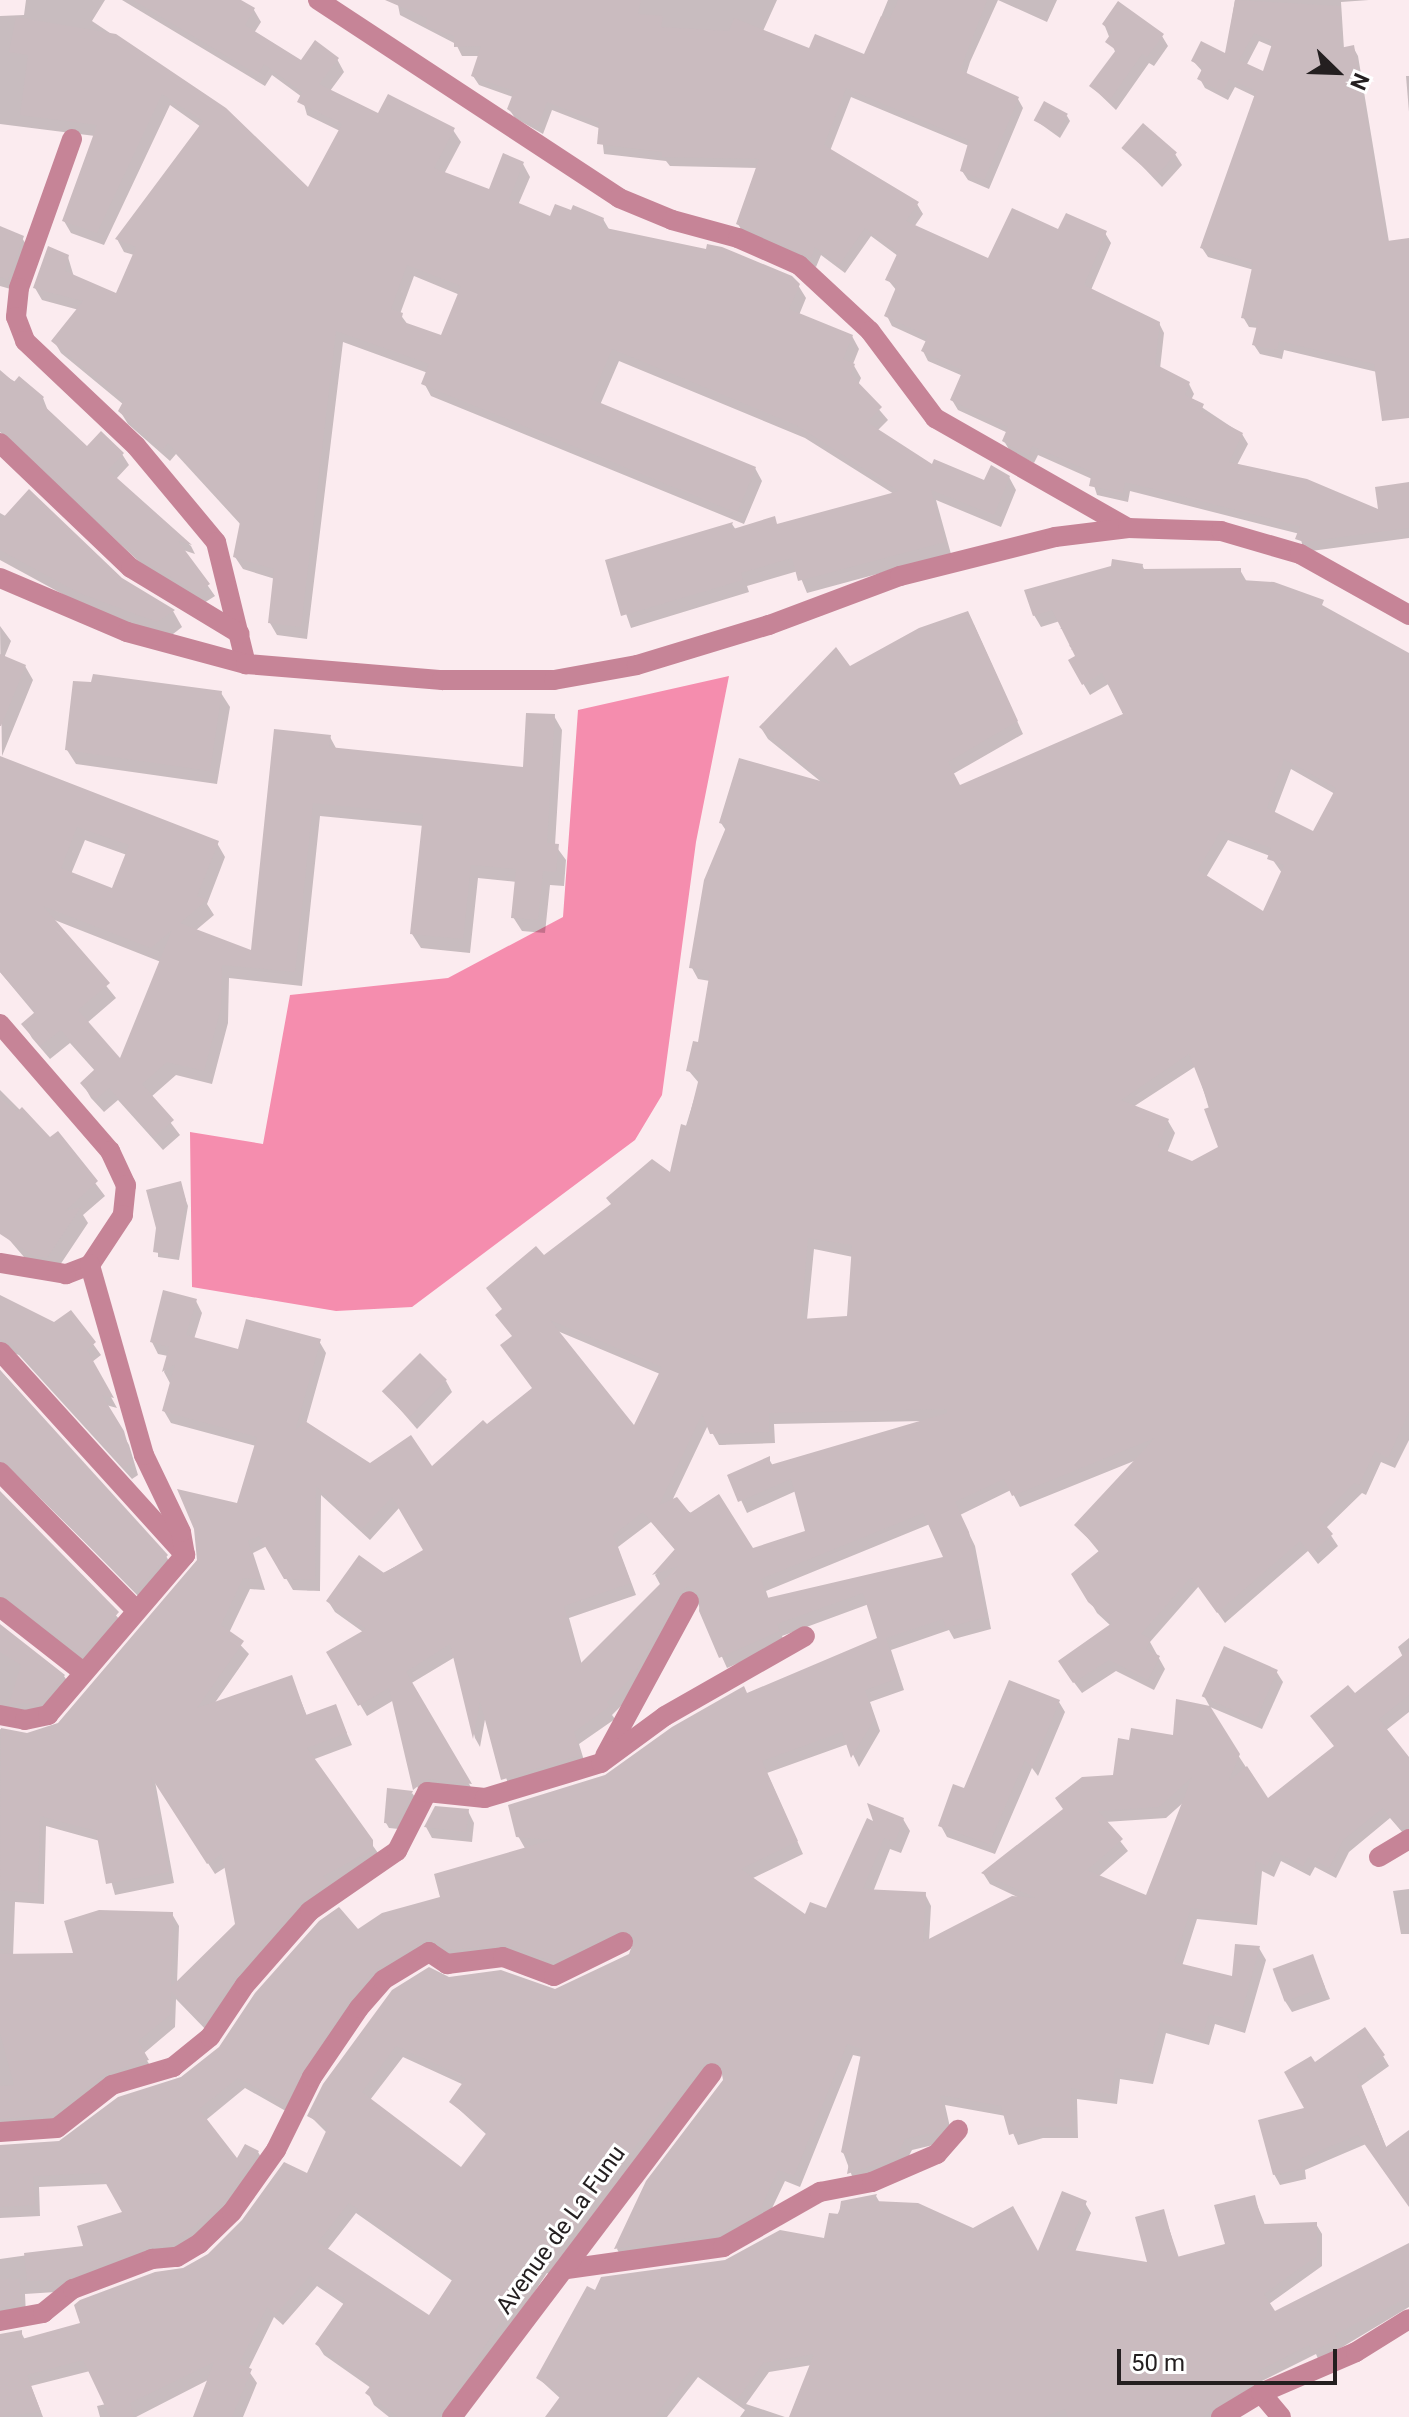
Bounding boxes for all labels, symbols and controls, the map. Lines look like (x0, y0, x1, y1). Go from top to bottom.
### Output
north arrow (1297, 32, 1377, 112)
text: N (1345, 70, 1374, 94)
street label: Avenue de La Funu (490, 2140, 632, 2320)
scale bar (1121, 2333, 1341, 2383)
text: 50 m (1131, 2349, 1185, 2377)

